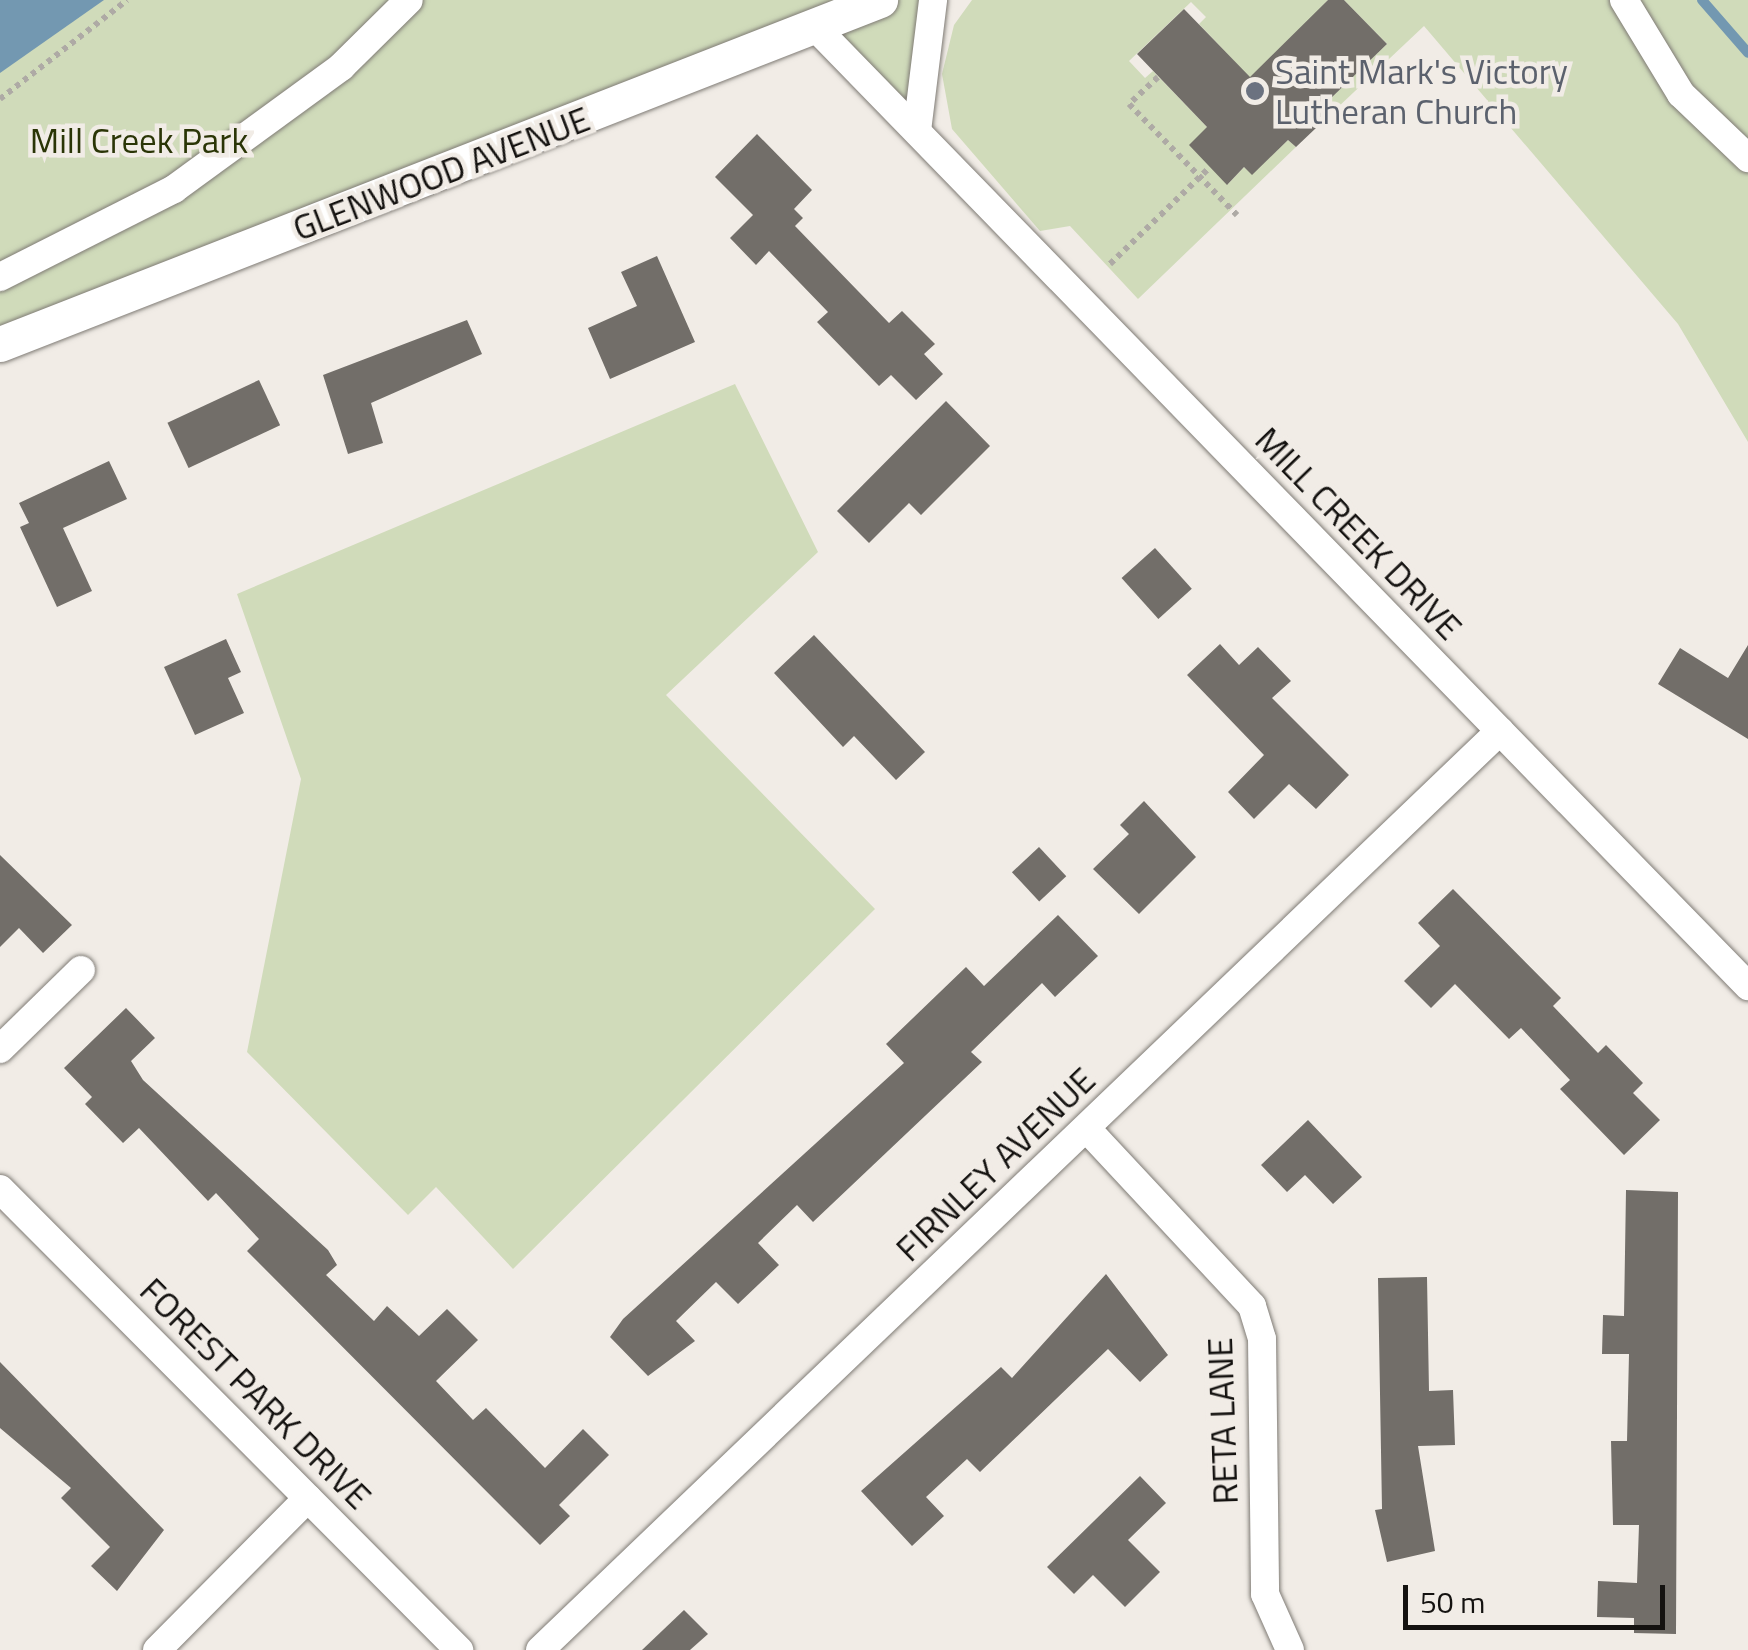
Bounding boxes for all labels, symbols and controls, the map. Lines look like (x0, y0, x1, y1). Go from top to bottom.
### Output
place label: Saint Mark's Victory Lutheran Church (1275, 50, 1568, 132)
marker: Saint Mark's Victory Lutheran Church (1244, 80, 1266, 102)
street label: GLENWOOD AVENUE (287, 97, 595, 249)
park label: Mill Creek Park (30, 119, 248, 161)
street label: MILL CREEK DRIVE (1247, 418, 1471, 648)
street label: FIRNLEY AVENUE (887, 1059, 1103, 1269)
street label: FOREST PARK DRIVE (132, 1269, 380, 1517)
street label: RETA LANE (1198, 1337, 1246, 1505)
scale bar (1408, 1565, 1670, 1627)
text: 50 m (1420, 1579, 1485, 1625)

